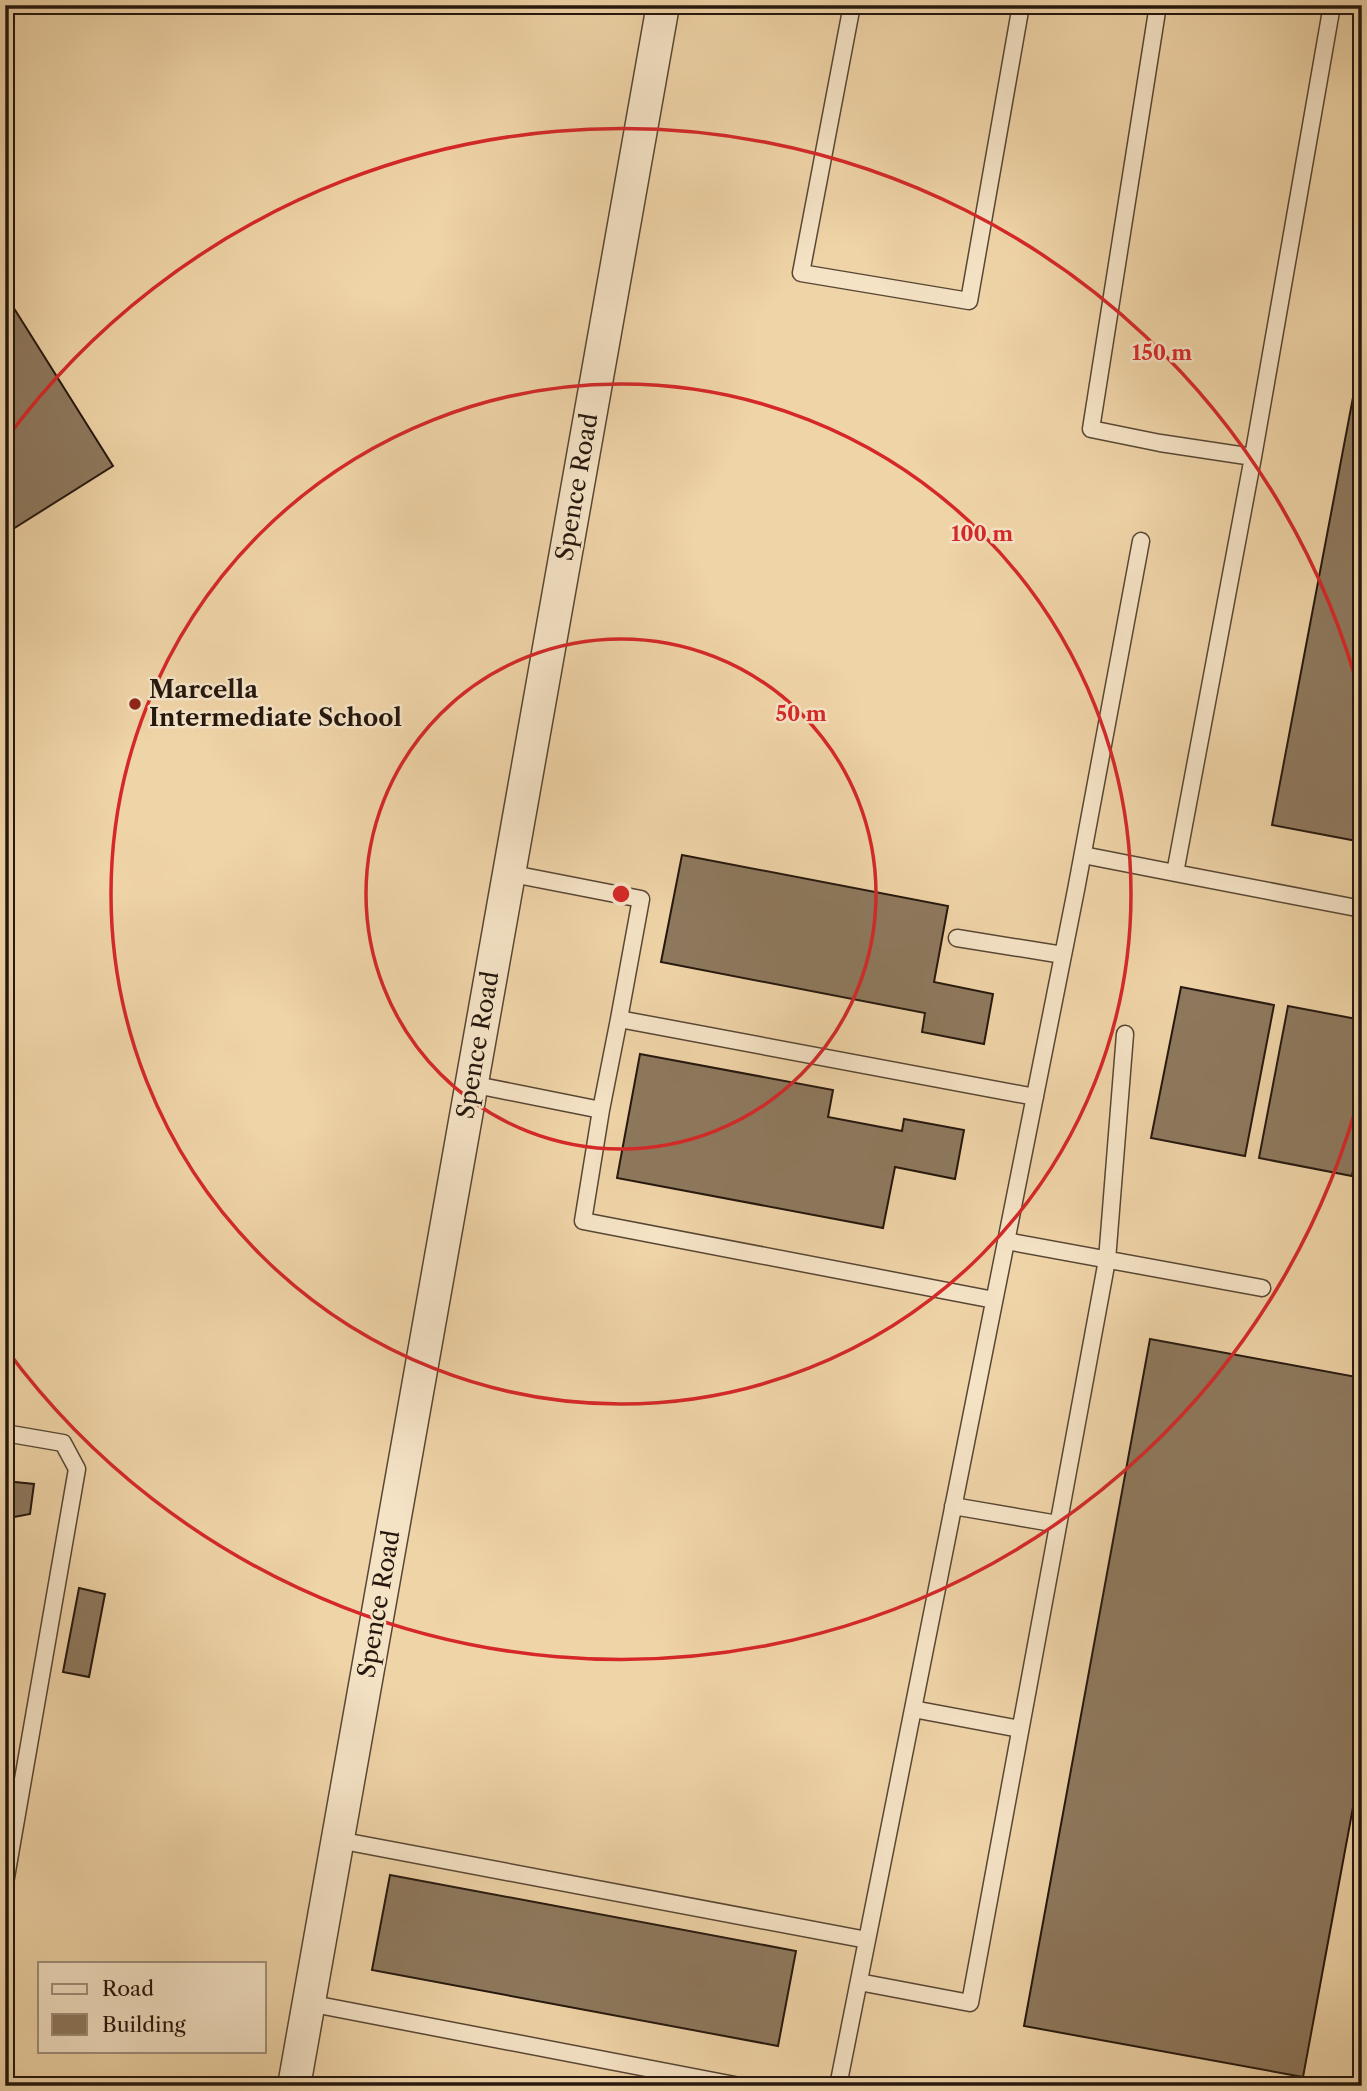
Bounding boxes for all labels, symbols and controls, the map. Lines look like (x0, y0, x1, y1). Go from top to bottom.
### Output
text: 150 m (1132, 340, 1192, 365)
street label: Spence Road (549, 410, 604, 563)
text: 100 m (951, 521, 1013, 546)
place label: Marcella Intermediate School (149, 675, 402, 732)
marker: Marcella Intermediate School (127, 696, 143, 712)
text: 50 m (775, 701, 827, 726)
centre of rings (609, 882, 633, 906)
street label: Spence Road (450, 968, 505, 1121)
street label: Spence Road (351, 1527, 406, 1680)
legend (38, 1962, 266, 2052)
text: Road (102, 1976, 154, 2001)
text: Building (102, 2012, 187, 2037)

